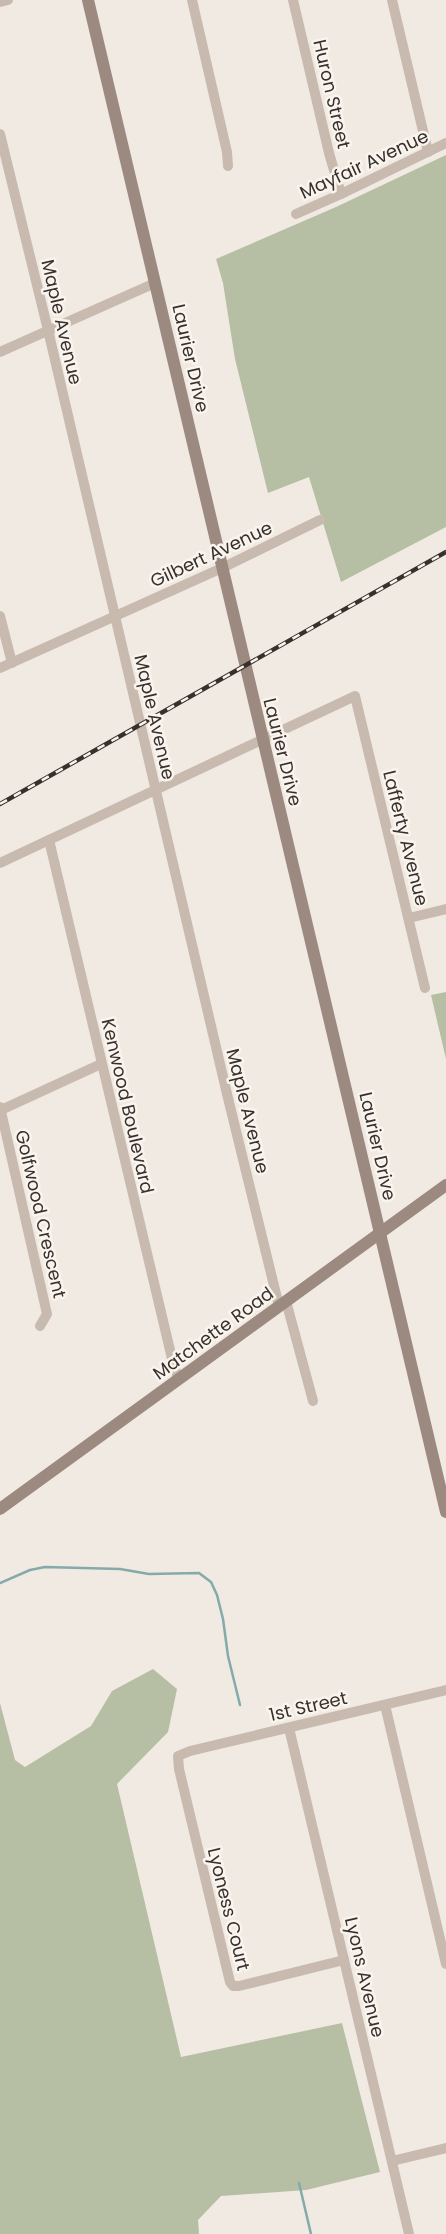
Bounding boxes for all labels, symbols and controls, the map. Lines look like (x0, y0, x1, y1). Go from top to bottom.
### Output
street label: Huron Street (307, 37, 357, 151)
street label: Mayfair Avenue (296, 123, 432, 205)
street label: Maple Avenue (35, 257, 89, 387)
street label: Laurier Drive (166, 301, 216, 415)
street label: Gilbert Avenue (146, 515, 276, 593)
street label: Maple Avenue (128, 652, 182, 782)
street label: Laurier Drive (258, 695, 308, 809)
street label: Lafferty Avenue (377, 768, 435, 908)
street label: Kenwood Boulevard (96, 1016, 160, 1196)
street label: Maple Avenue (220, 1046, 276, 1176)
street label: Laurier Drive (353, 1089, 403, 1203)
street label: Golfwood Crescent (9, 1127, 73, 1301)
street label: Matchette Road (148, 1281, 278, 1385)
street label: 1st Street (267, 1685, 349, 1727)
street label: Lyoness Court (202, 1845, 256, 1973)
street label: Lyons Avenue (339, 1914, 391, 2040)

